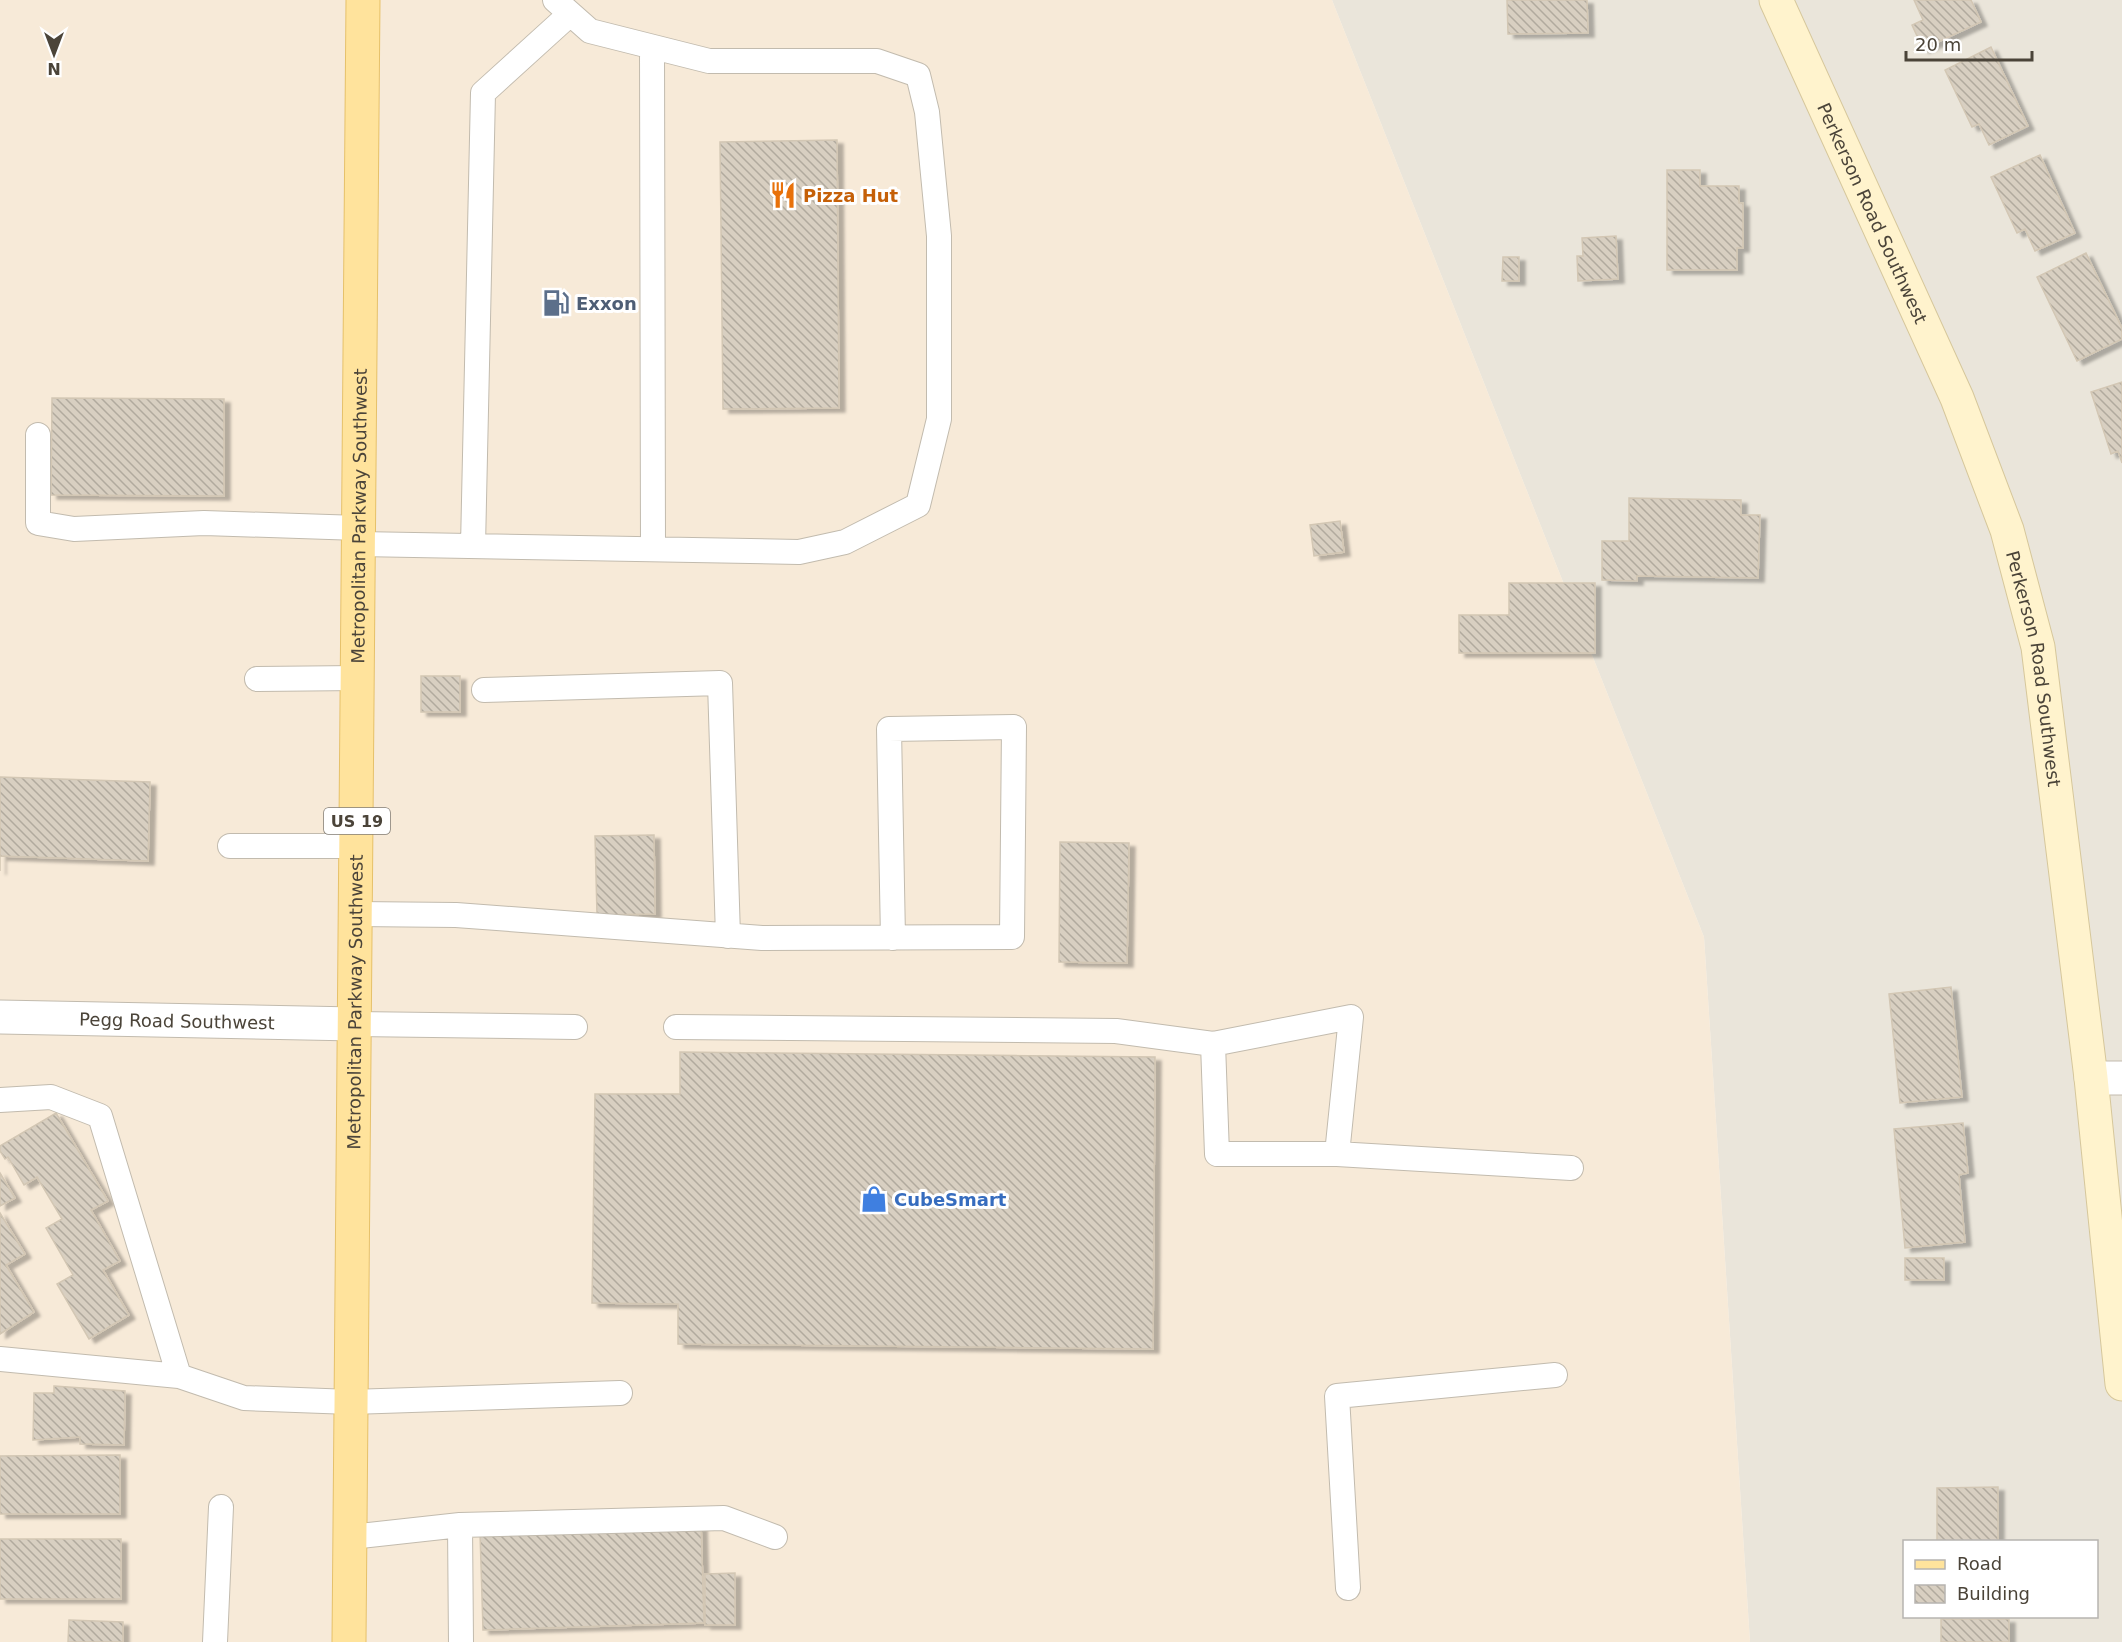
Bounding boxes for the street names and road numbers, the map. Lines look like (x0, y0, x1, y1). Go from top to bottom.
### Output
street label: Perkerson Road Southwest (1814, 99, 1932, 327)
street label: Metropolitan Parkway Southwest (347, 368, 370, 664)
street label: Perkerson Road Southwest (2002, 548, 2066, 788)
road number: US 19 (324, 808, 390, 834)
street label: Metropolitan Parkway Southwest (343, 854, 366, 1150)
street label: Pegg Road Southwest (79, 1008, 275, 1033)

